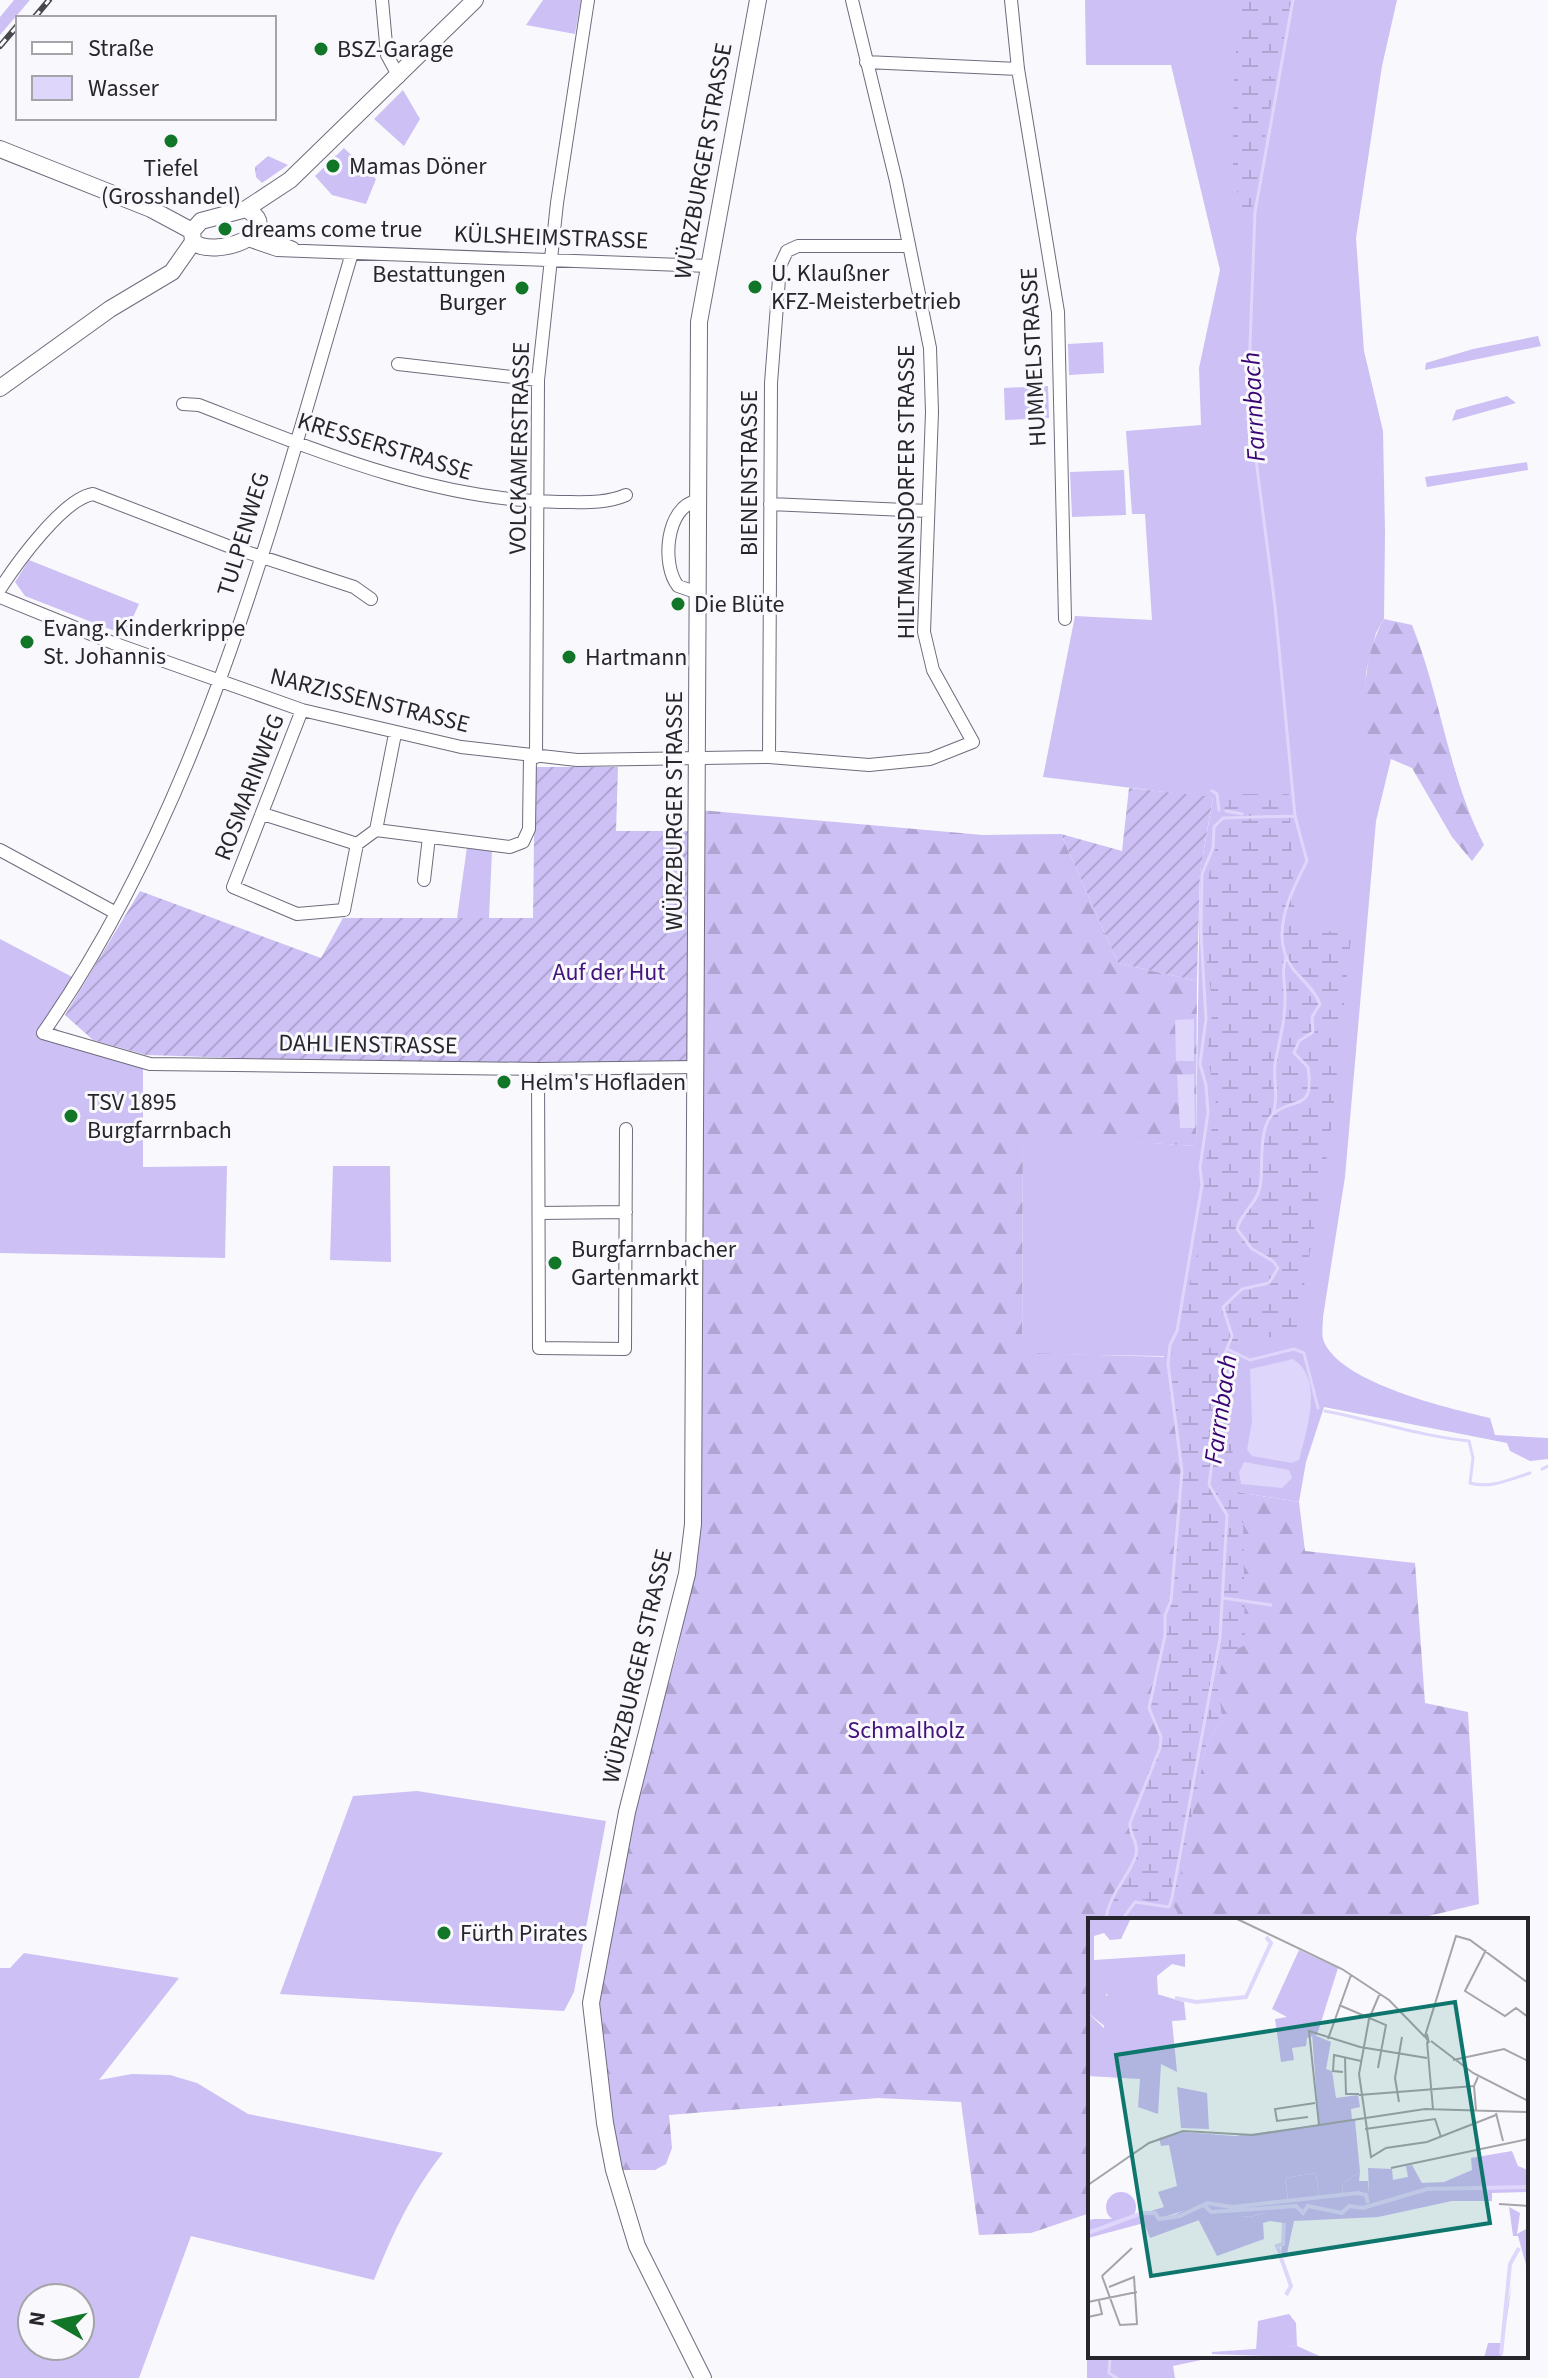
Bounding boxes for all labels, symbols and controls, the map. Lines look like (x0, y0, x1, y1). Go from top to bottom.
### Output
legend (16, 16, 276, 120)
text: Straße (88, 31, 154, 66)
place label: BSZ-Garage (337, 32, 454, 67)
marker: BSZ-Garage (312, 40, 330, 58)
street label: WÜRZBURGER STRASSE (665, 40, 742, 282)
text: Wasser (88, 71, 160, 106)
marker: Tiefel (Grosshandel) (162, 132, 180, 150)
place label: Mamas Döner (349, 149, 487, 184)
place label: Tiefel (Grosshandel) (101, 151, 241, 214)
marker: Mamas Döner (324, 157, 342, 175)
place label: dreams come true (241, 212, 422, 247)
street label: KÜLSHEIMSTRASSE (453, 217, 649, 258)
marker: dreams come true (216, 220, 234, 238)
place label: U. Klaußner KFZ-Meisterbetrieb (771, 256, 961, 319)
place label: Bestattungen Burger (372, 257, 507, 320)
street label: HUMMELSTRASSE (1011, 266, 1056, 448)
marker: U. Klaußner KFZ-Meisterbetrieb (746, 278, 764, 296)
marker: Bestattungen Burger (513, 279, 531, 297)
street label: VOLCKAMERSTRASSE (500, 341, 539, 555)
street label: HILTMANNSDORFER STRASSE (889, 344, 924, 640)
water label: Farrnbach (1232, 351, 1275, 463)
street label: BIENENSTRASSE (732, 390, 767, 556)
street label: KRESSERSTRASSE (293, 403, 477, 490)
street label: TULPENWEG (208, 468, 279, 601)
place label: Die Blüte (694, 587, 784, 622)
marker: Die Blüte (669, 595, 687, 613)
place label: Evang. Kinderkrippe St. Johannis (43, 611, 245, 674)
marker: Evang. Kinderkrippe St. Johannis (18, 633, 36, 651)
place label: Hartmann (585, 640, 687, 675)
marker: Hartmann (560, 648, 578, 666)
street label: NARZISSENSTRASSE (266, 659, 473, 742)
street label: WÜRZBURGER STRASSE (657, 691, 692, 931)
street label: ROSMARINWEG (205, 709, 294, 866)
park label: Auf der Hut (553, 955, 665, 990)
street label: DAHLIENSTRASSE (278, 1025, 458, 1064)
place label: Helm's Hofladen (520, 1065, 686, 1100)
marker: Helm's Hofladen (495, 1073, 513, 1091)
place label: TSV 1895 Burgfarrnbach (87, 1085, 232, 1148)
marker: TSV 1895 Burgfarrnbach (62, 1107, 80, 1125)
place label: Burgfarrnbacher Gartenmarkt (571, 1232, 737, 1295)
marker: Burgfarrnbacher Gartenmarkt (546, 1254, 564, 1272)
water label: Farrnbach (1195, 1352, 1246, 1466)
street label: WÜRZBURGER STRASSE (593, 1545, 681, 1787)
park label: Schmalholz (847, 1713, 965, 1748)
place label: Fürth Pirates (460, 1916, 588, 1951)
inset map (1088, 1918, 1528, 2358)
marker: Fürth Pirates (435, 1924, 453, 1942)
north arrow (16, 2282, 96, 2362)
text: N (20, 2309, 54, 2329)

